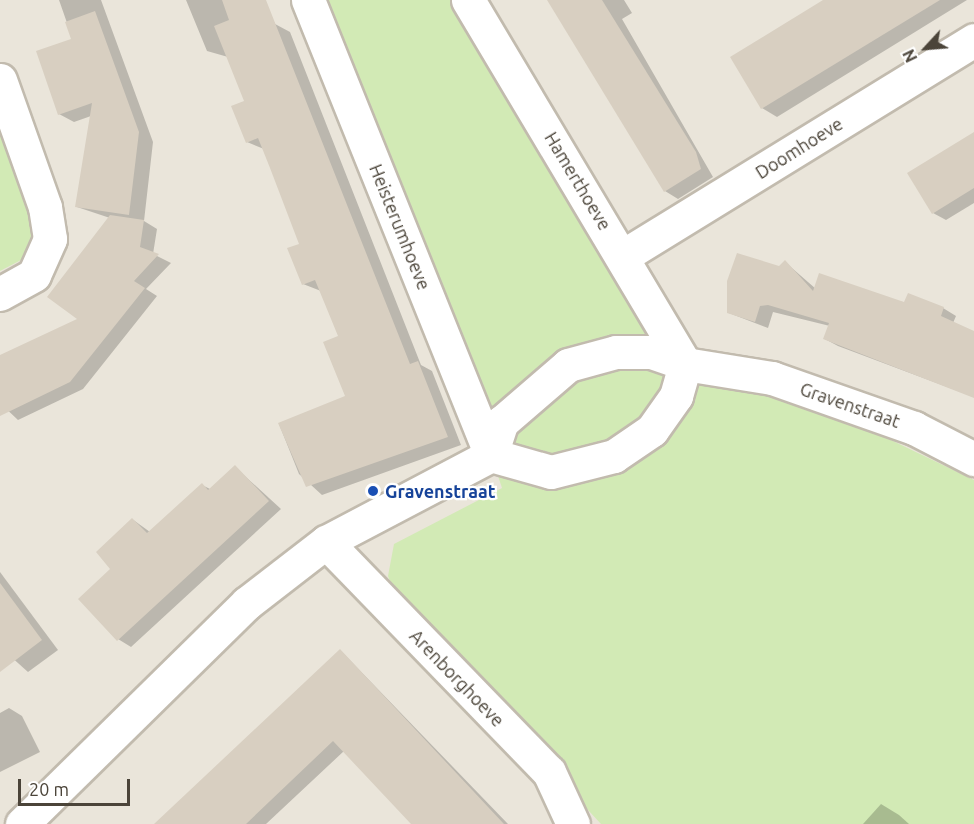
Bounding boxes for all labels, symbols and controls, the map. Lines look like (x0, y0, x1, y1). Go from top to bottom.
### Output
north arrow (896, 18, 956, 78)
text: N (899, 47, 921, 65)
street label: Doomhoeve (751, 113, 847, 183)
street label: Hamerthoeve (540, 128, 616, 234)
street label: Heisterumhoeve (365, 161, 435, 293)
street label: Gravenstraat (797, 378, 903, 432)
place label: Gravenstraat (385, 480, 495, 502)
marker: Gravenstraat (366, 484, 380, 498)
street label: Arenborghoeve (405, 625, 509, 731)
scale bar (21, 767, 134, 805)
text: 20 m (29, 779, 69, 799)

